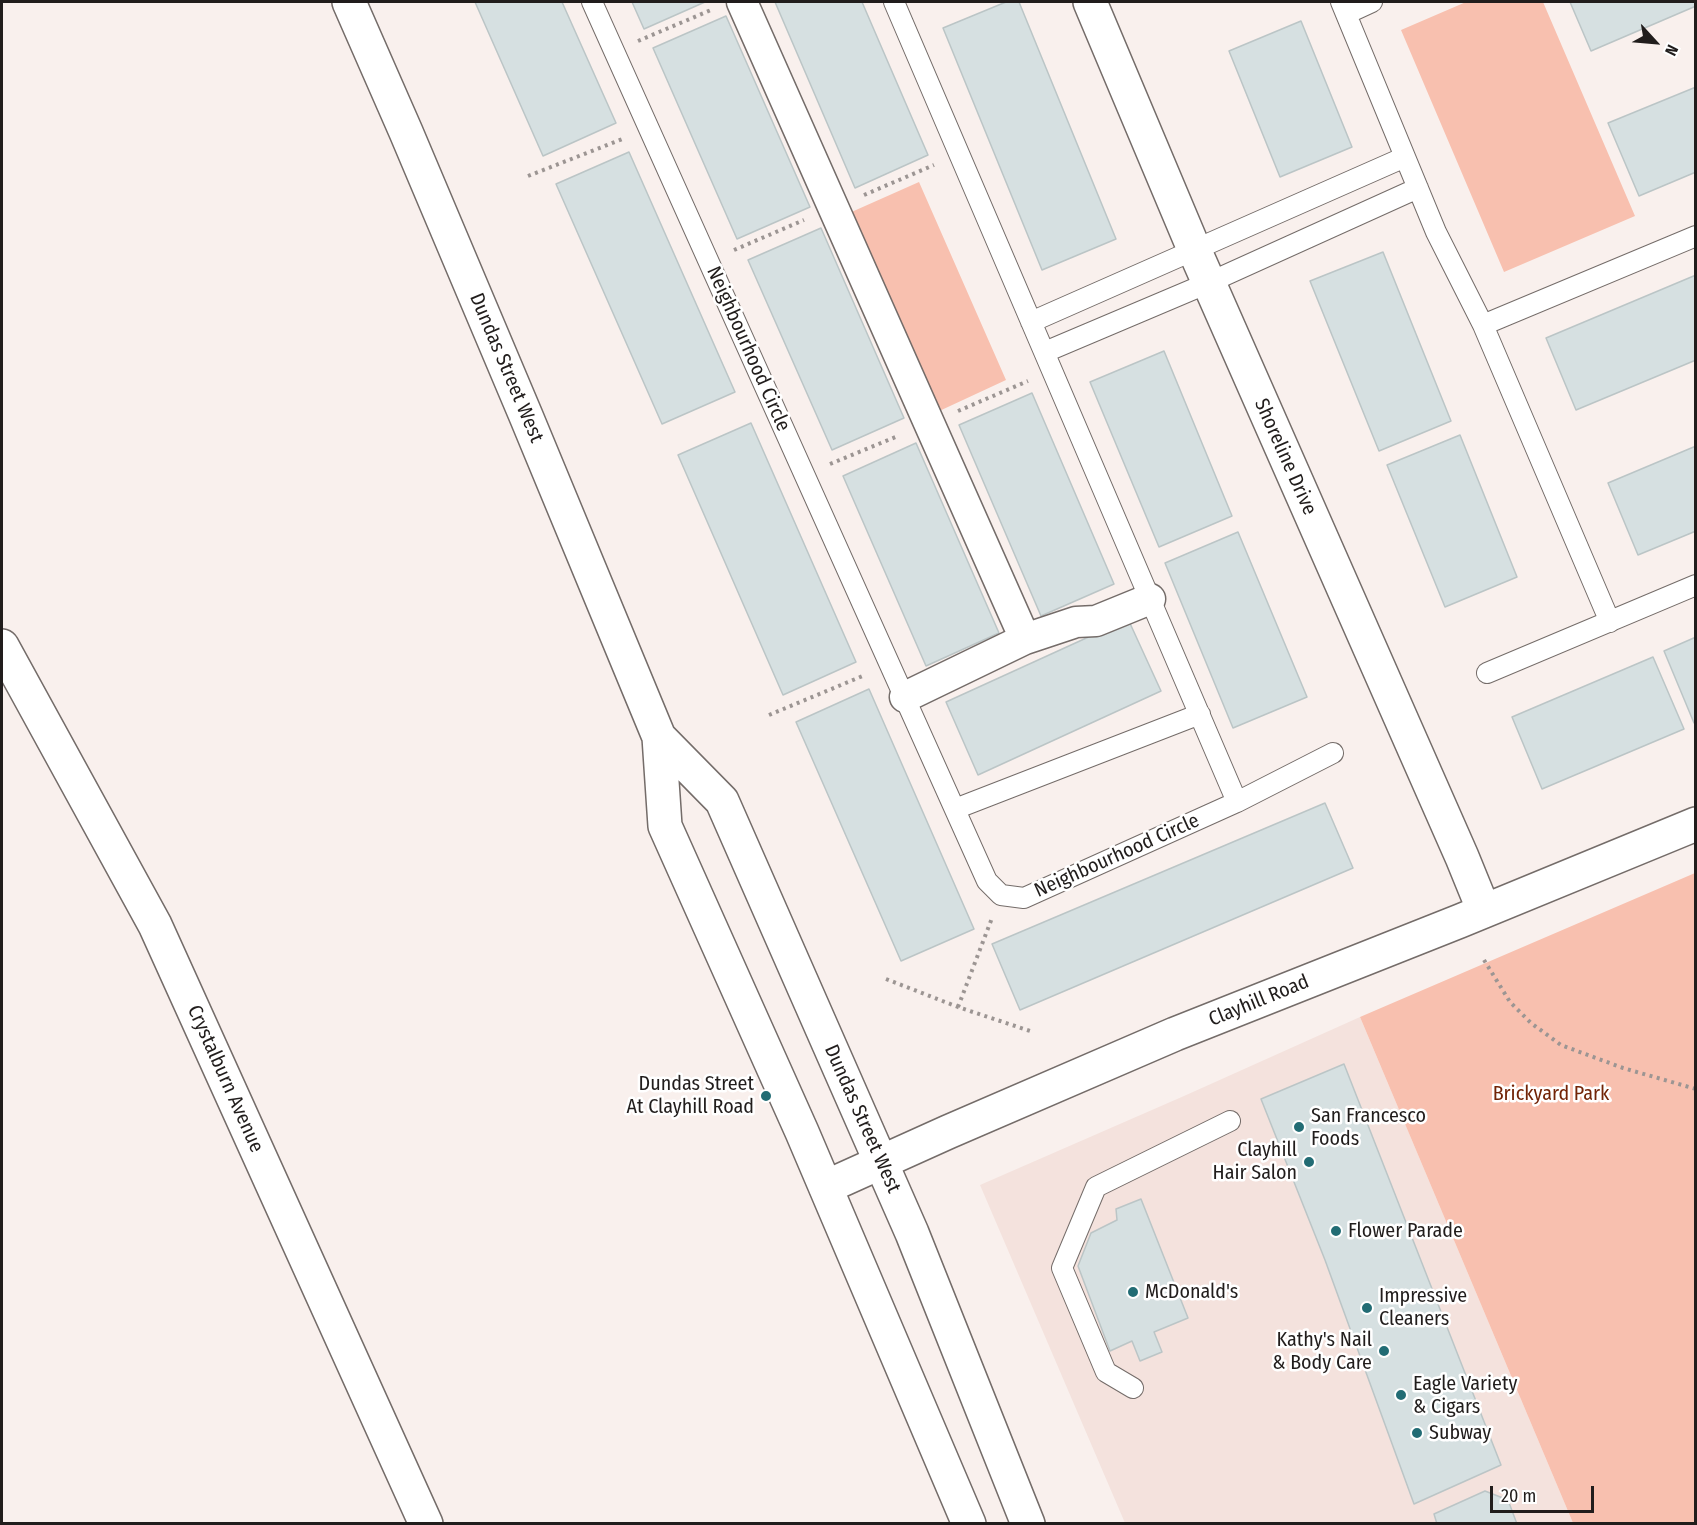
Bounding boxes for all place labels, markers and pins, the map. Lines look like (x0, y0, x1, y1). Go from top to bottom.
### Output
place label: Dundas Street At Clayhill Road (626, 1072, 754, 1119)
marker: Dundas Street At Clayhill Road (759, 1089, 773, 1103)
place label: San Francesco Foods (1311, 1104, 1426, 1151)
marker: San Francesco Foods (1292, 1120, 1306, 1134)
place label: Clayhill Hair Salon (1213, 1138, 1297, 1185)
marker: Clayhill Hair Salon (1302, 1155, 1316, 1169)
place label: Flower Parade (1348, 1219, 1463, 1243)
marker: Flower Parade (1329, 1224, 1343, 1238)
place label: McDonald's (1145, 1280, 1238, 1304)
place label: Impressive Cleaners (1379, 1284, 1467, 1331)
marker: McDonald's (1126, 1285, 1140, 1299)
marker: Impressive Cleaners (1360, 1301, 1374, 1315)
place label: Kathy's Nail & Body Care (1272, 1328, 1372, 1375)
marker: Kathy's Nail & Body Care (1377, 1344, 1391, 1358)
place label: Eagle Variety & Cigars (1413, 1372, 1517, 1419)
marker: Eagle Variety & Cigars (1394, 1388, 1408, 1402)
place label: Subway (1429, 1421, 1491, 1445)
marker: Subway (1410, 1426, 1424, 1440)

